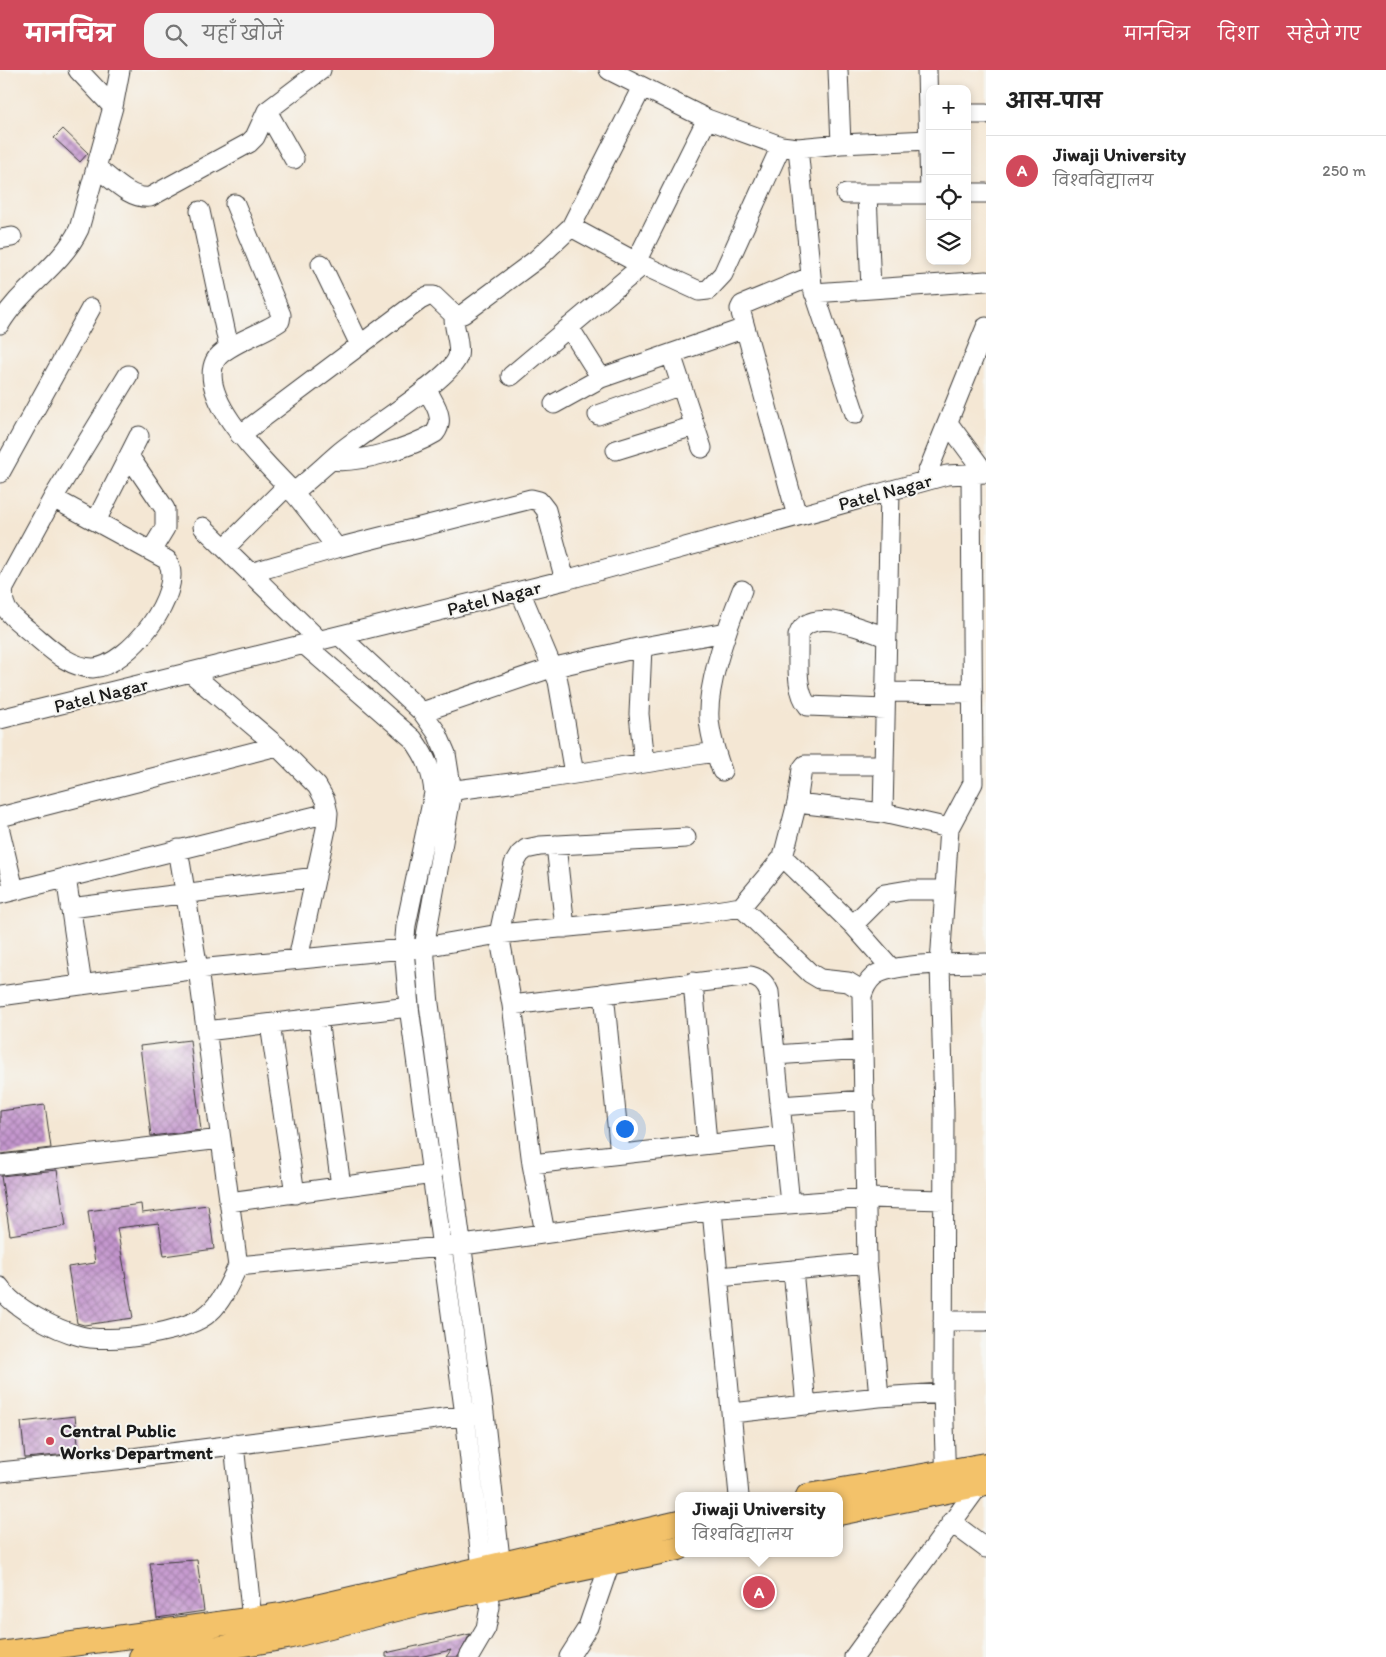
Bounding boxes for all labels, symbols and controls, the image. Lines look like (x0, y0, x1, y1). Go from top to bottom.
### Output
search box (144, 13, 494, 58)
text: मानचित्र (25, 19, 114, 48)
icon: search (162, 21, 190, 49)
text: यहाँ खोजें (202, 22, 283, 45)
text: मानचित्र (1124, 23, 1190, 45)
text: दिशा (1218, 23, 1259, 45)
text: सहेजे गए (1287, 23, 1361, 45)
map controls (926, 85, 971, 265)
button: + (926, 85, 971, 130)
text: आस-पास (1006, 88, 1102, 113)
button: − (926, 130, 971, 175)
text: Jiwaji University (1053, 143, 1186, 166)
text: A (1017, 161, 1027, 180)
text: 250 m (1322, 161, 1366, 180)
text: विश्वविद्यालय (1053, 171, 1153, 190)
button: locate (926, 175, 971, 220)
button: layers (926, 220, 971, 265)
street label: Patel Nagar (836, 468, 935, 515)
street label: Patel Nagar (445, 575, 544, 621)
street label: Patel Nagar (52, 672, 151, 718)
your location (612, 1116, 638, 1142)
place label: Central Public Works Department (60, 1419, 213, 1464)
marker: Central Public Works Department (44, 1435, 56, 1447)
popup (675, 1492, 843, 1557)
text: Jiwaji University (693, 1497, 825, 1520)
text: विश्वविद्यालय (693, 1525, 793, 1544)
pin: A (743, 1573, 775, 1611)

